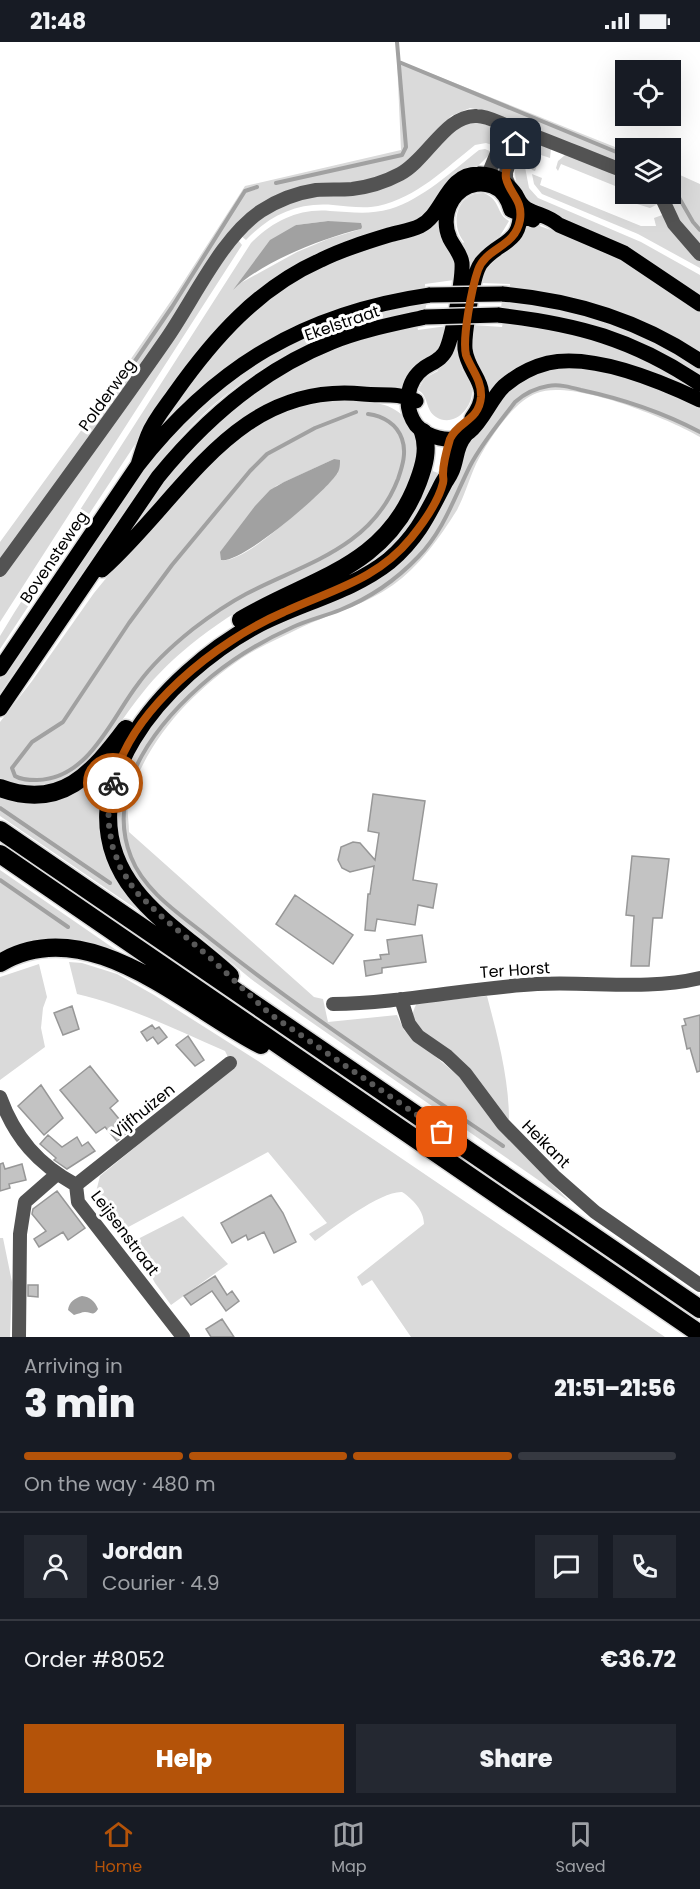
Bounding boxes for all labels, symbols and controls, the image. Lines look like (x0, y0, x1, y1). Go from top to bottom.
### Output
text: 21:48 (30, 6, 86, 37)
map controls (615, 60, 681, 204)
button: locate (615, 60, 681, 126)
pin (490, 118, 541, 169)
icon: home (499, 127, 532, 160)
button: layers (615, 138, 681, 204)
street label: Ekelstraat (301, 299, 383, 347)
street label: Polderweg (73, 354, 141, 436)
street label: Bovensteweg (15, 506, 93, 608)
courier (83, 753, 143, 813)
icon: bike (97, 767, 130, 800)
street label: Ter Horst (479, 956, 551, 984)
street label: Vijfhuizen (106, 1078, 180, 1144)
pin (416, 1106, 467, 1157)
icon: bag (425, 1115, 458, 1148)
street label: Heikant (517, 1115, 575, 1173)
street label: Leijsenstraat (85, 1186, 165, 1280)
text: Arriving in (24, 1352, 123, 1380)
text: 21:51–21:56 (554, 1373, 676, 1404)
text: 3 min (24, 1376, 136, 1431)
text: On the way · 480 m (24, 1470, 215, 1498)
button: person (24, 1535, 87, 1598)
button: chat (535, 1535, 598, 1598)
button: phone (613, 1535, 676, 1598)
text: Jordan (102, 1536, 183, 1567)
text: Courier · 4.9 (102, 1569, 220, 1597)
text: Order #8052 (24, 1644, 165, 1675)
text: €36.72 (601, 1644, 676, 1675)
button: Help (24, 1724, 344, 1793)
button: Share (356, 1724, 676, 1793)
tab: Home (94, 1818, 142, 1879)
tab: Map (331, 1818, 367, 1879)
tab: Saved (556, 1818, 605, 1879)

